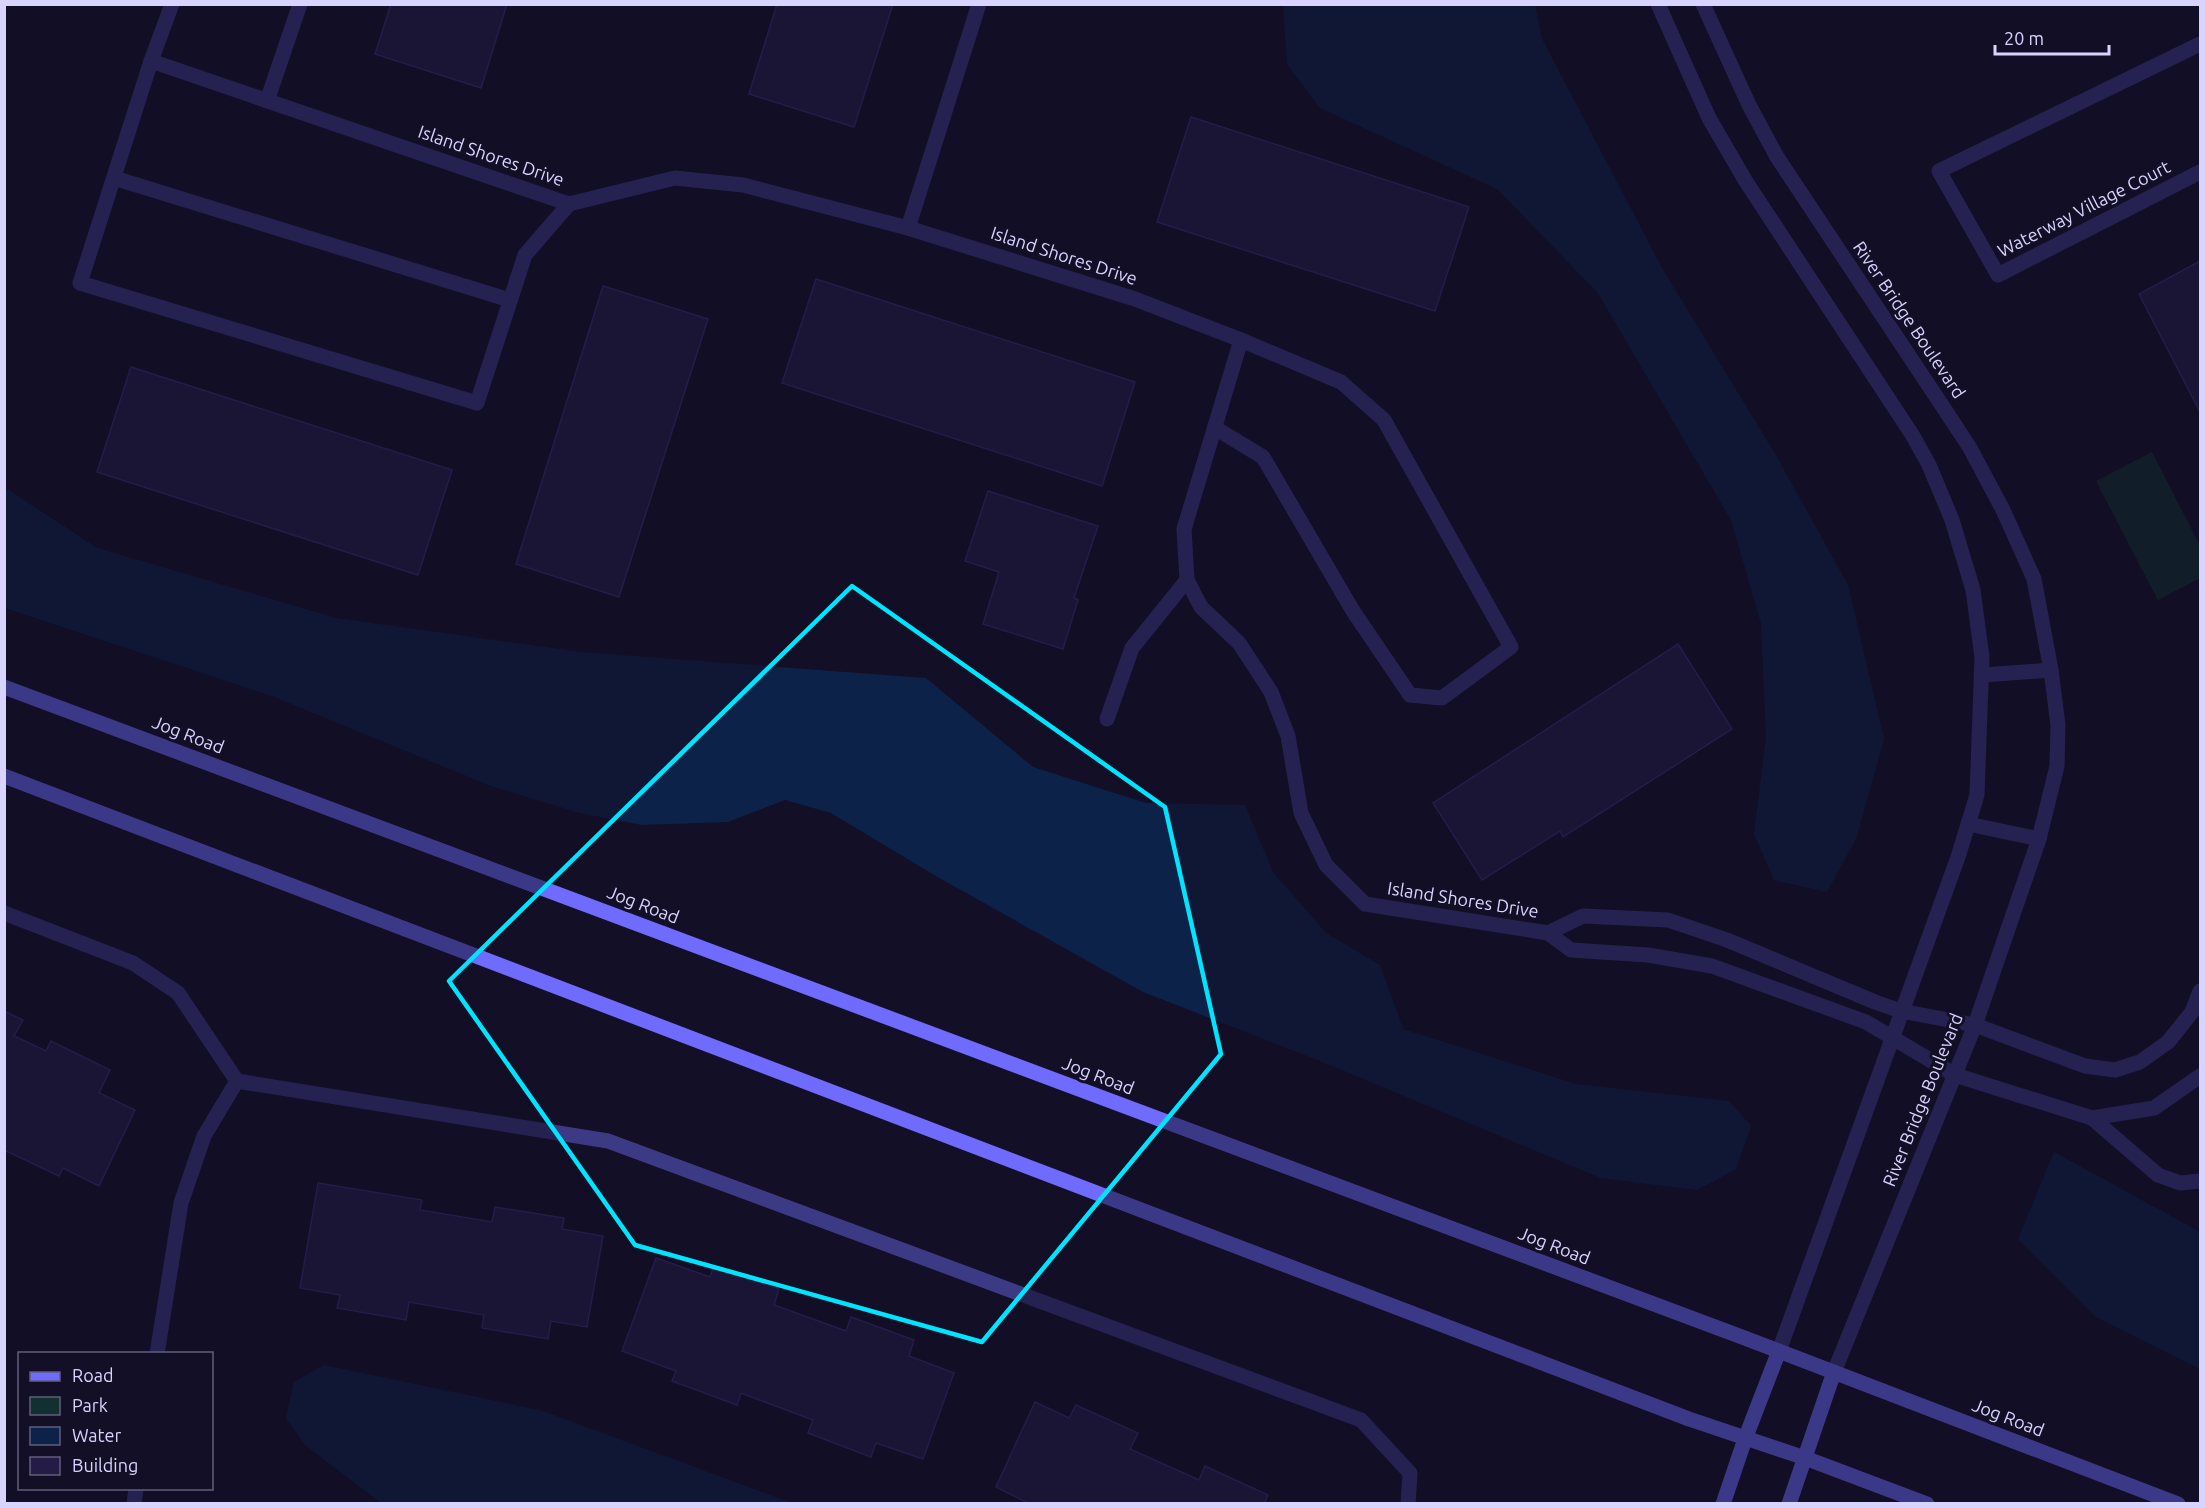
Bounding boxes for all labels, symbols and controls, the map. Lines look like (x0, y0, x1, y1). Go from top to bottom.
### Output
scale bar (1995, 18, 2109, 56)
text: 20 m (2004, 28, 2044, 48)
street label: Island Shores Drive (416, 121, 567, 189)
street label: Waterway Village Court (1994, 156, 2173, 260)
street label: Island Shores Drive (989, 222, 1140, 288)
street label: River Bridge Boulevard (1850, 237, 1970, 402)
street label: Jog Road (150, 711, 227, 757)
street label: Island Shores Drive (1386, 877, 1540, 921)
street label: Jog Road (605, 881, 682, 927)
street label: River Bridge Boulevard (1878, 1010, 1966, 1189)
street label: Jog Road (1060, 1052, 1137, 1098)
street label: Jog Road (1516, 1222, 1593, 1268)
legend (18, 1352, 213, 1490)
text: Road (72, 1365, 114, 1385)
street label: Jog Road (1970, 1394, 2047, 1440)
text: Park (72, 1395, 108, 1415)
text: Water (72, 1425, 122, 1445)
text: Building (72, 1455, 138, 1475)

